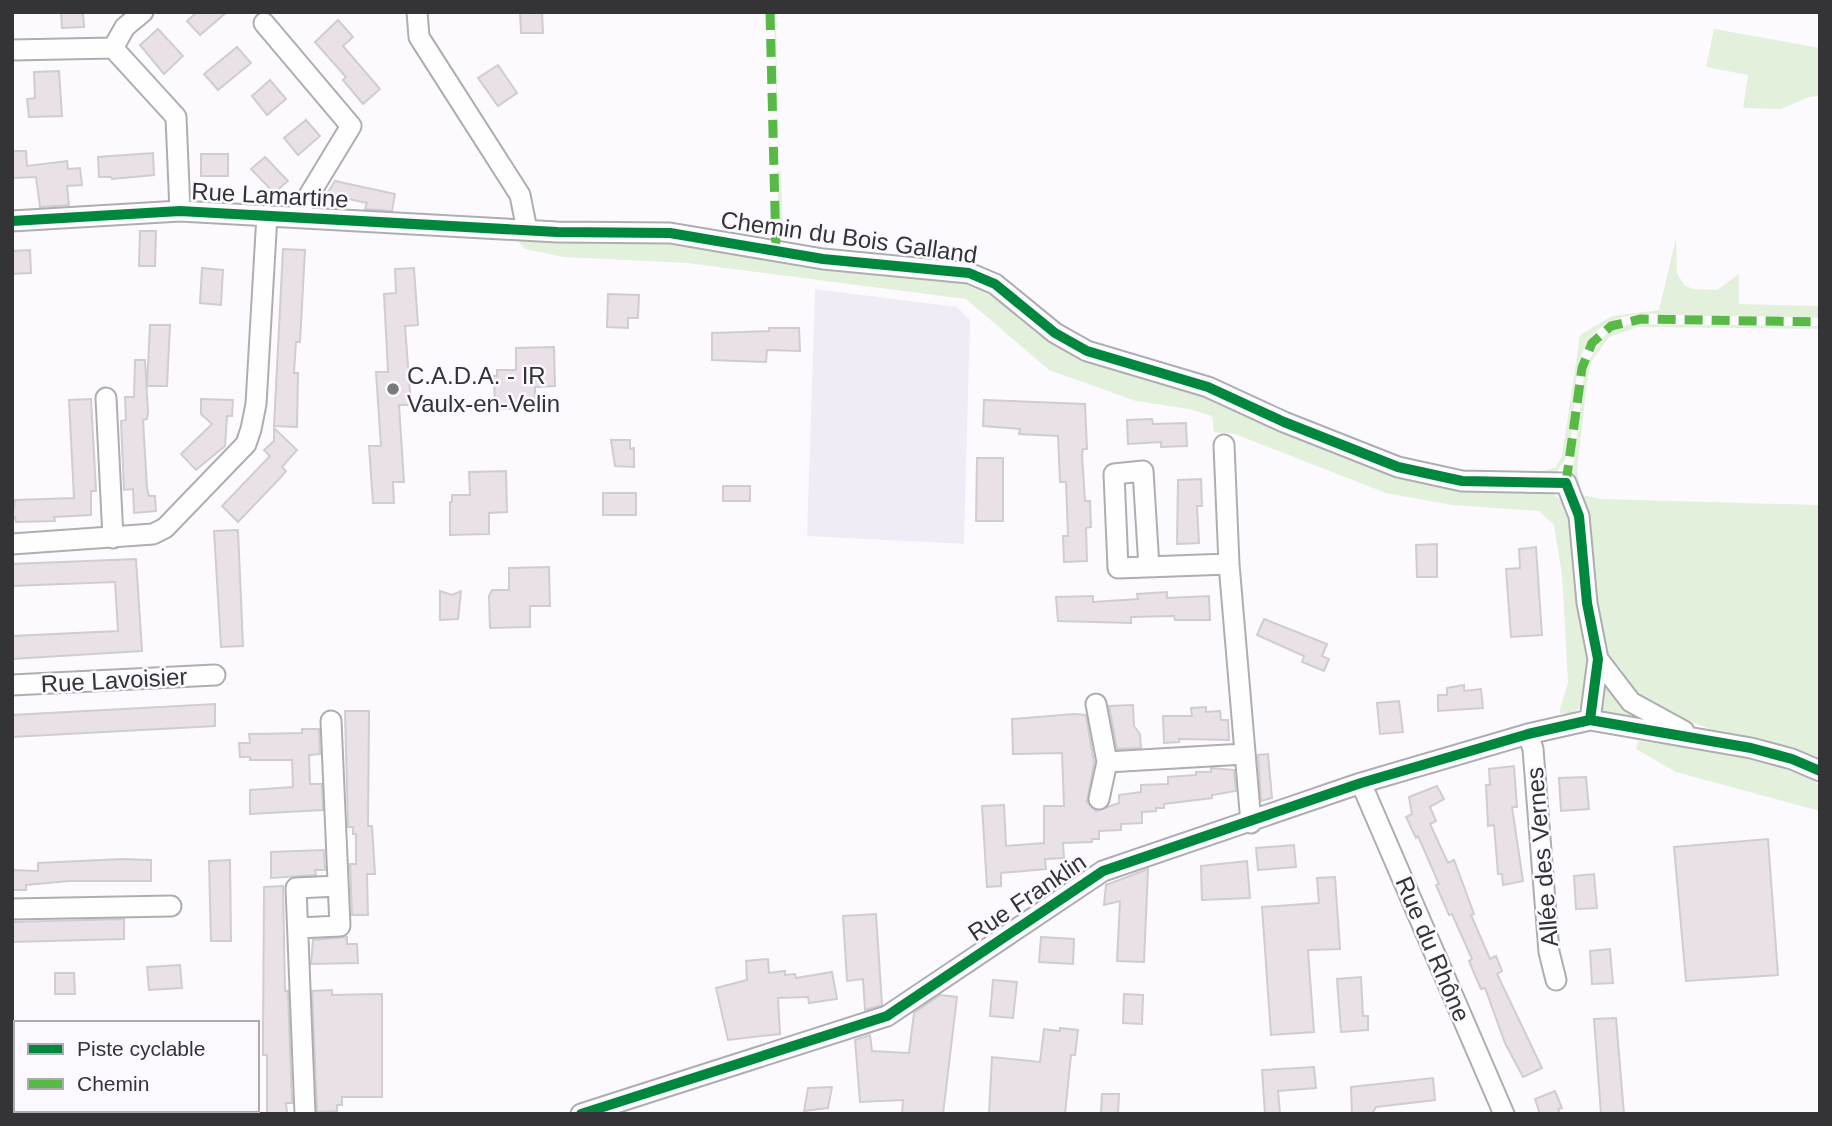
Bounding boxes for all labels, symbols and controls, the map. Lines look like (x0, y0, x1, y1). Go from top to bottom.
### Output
street label: Rue Lamartine (191, 177, 349, 213)
street label: Chemin du Bois Galland (719, 206, 979, 268)
place label: C.A.D.A. - IR Vaulx-en-Velin (407, 362, 560, 417)
marker: C.A.D.A. - IR Vaulx-en-Velin (385, 381, 401, 397)
street label: Rue Lavoisier (40, 663, 188, 697)
street label: Allée des Vernes (1521, 766, 1563, 948)
street label: Rue Franklin (963, 848, 1091, 946)
street label: Rue du Rhône (1390, 872, 1476, 1026)
legend (14, 1021, 259, 1112)
text: Piste cyclable (77, 1037, 205, 1060)
text: Chemin (77, 1072, 149, 1095)

